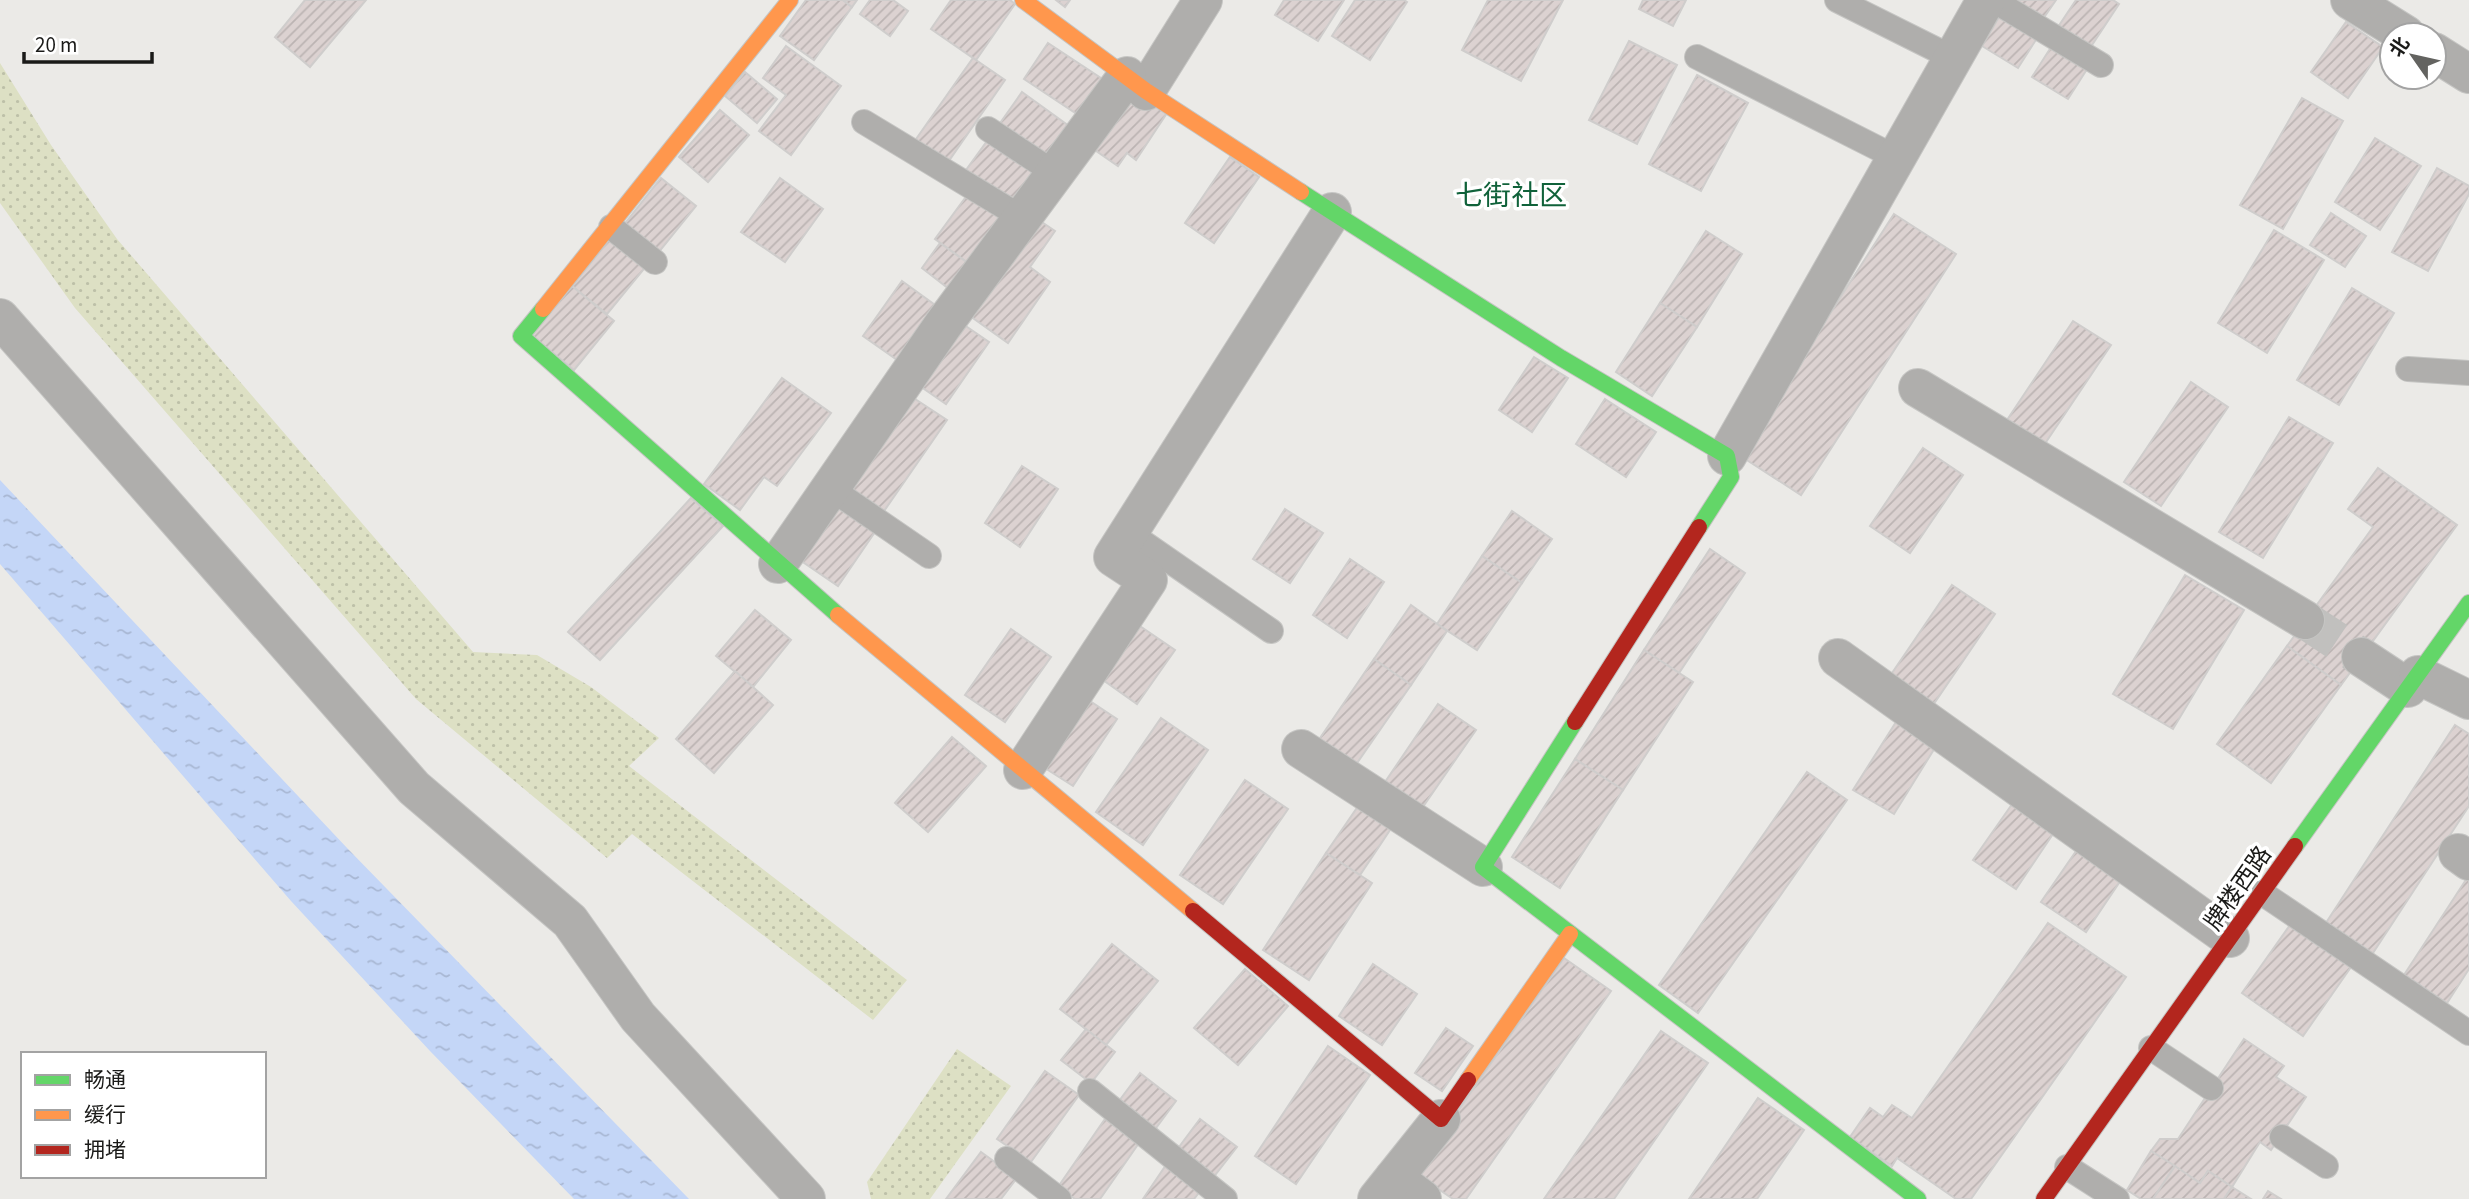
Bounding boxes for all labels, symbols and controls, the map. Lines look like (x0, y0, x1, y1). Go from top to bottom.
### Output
scale bar (24, 21, 152, 65)
north arrow (2378, 21, 2448, 91)
text: 20 m (35, 30, 77, 60)
text: 北 (2384, 32, 2417, 63)
district label: 七街社区 (1455, 176, 1567, 216)
street label: 牌楼西路 (2197, 839, 2280, 938)
legend (21, 1052, 266, 1178)
text: 畅通 (84, 1065, 126, 1095)
text: 缓行 (84, 1100, 126, 1130)
text: 拥堵 (84, 1135, 126, 1165)

